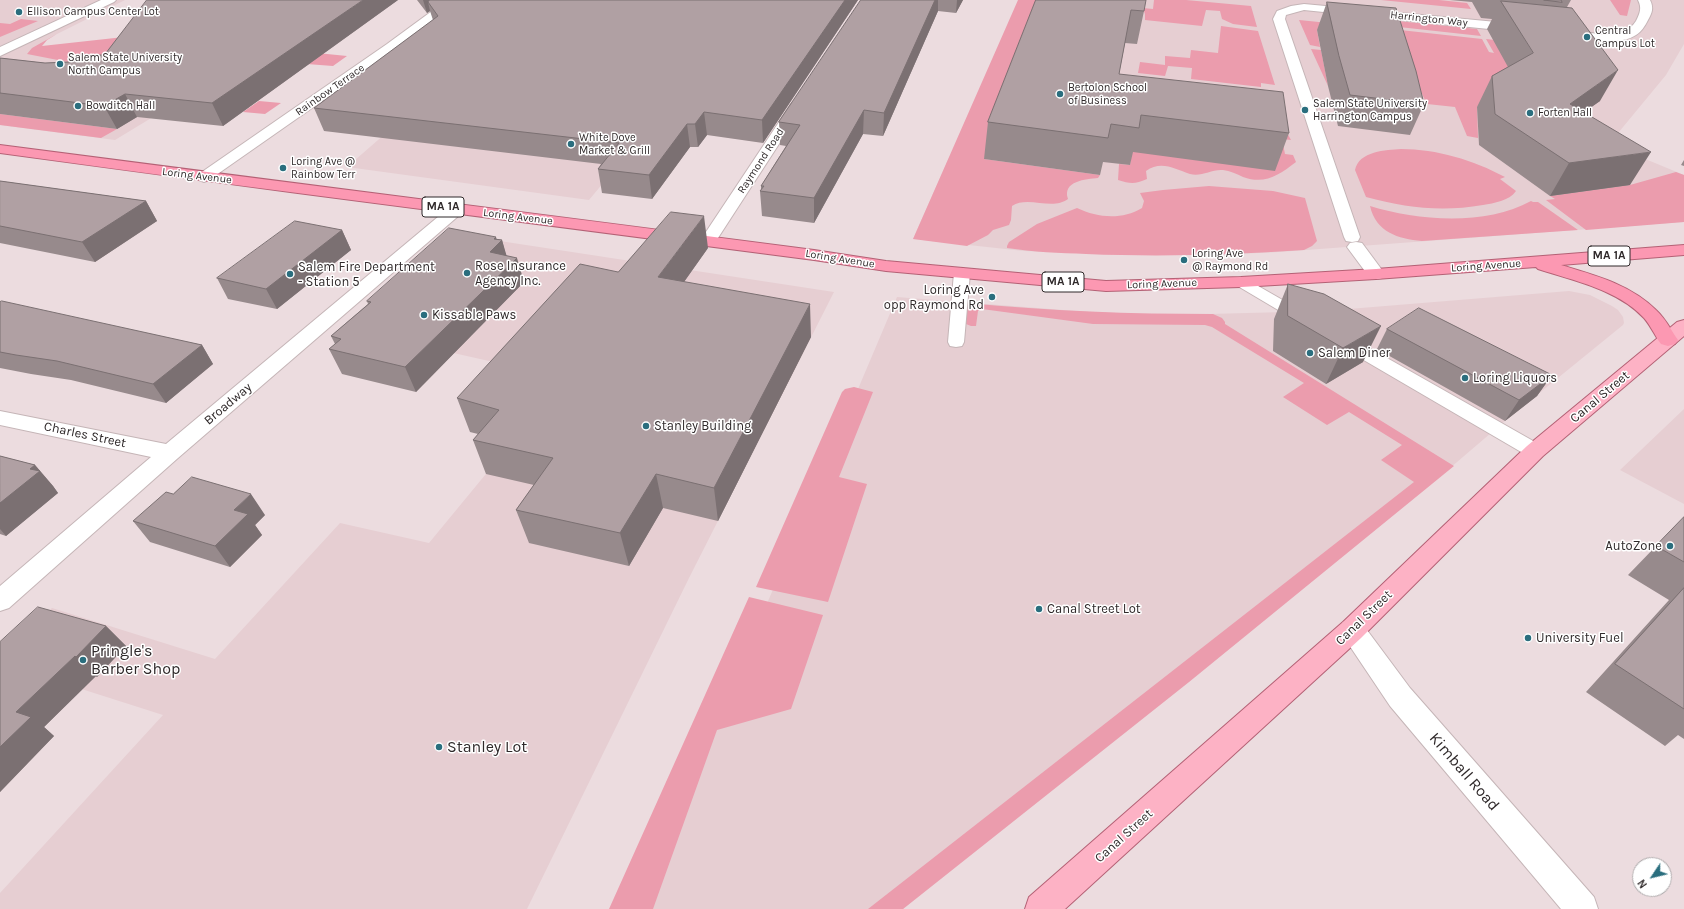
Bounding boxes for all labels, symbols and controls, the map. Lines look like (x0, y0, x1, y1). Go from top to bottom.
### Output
place label: Ellison Campus Center Lot (27, 5, 159, 19)
marker: Ellison Campus Center Lot (14, 7, 24, 17)
street label: Harrington Way (1390, 8, 1468, 30)
place label: Central Campus Lot (1595, 24, 1655, 50)
marker: Central Campus Lot (1582, 32, 1592, 42)
place label: Salem State University North Campus (68, 51, 182, 77)
marker: Salem State University North Campus (55, 59, 65, 69)
street label: Rainbow Terrace (293, 61, 367, 119)
place label: Bertolon School of Business (1068, 81, 1147, 107)
marker: Bertolon School of Business (1055, 89, 1065, 99)
place label: Salem State University Harrington Campus (1313, 97, 1427, 123)
place label: Bowditch Hall (86, 99, 155, 113)
marker: Bowditch Hall (73, 101, 83, 111)
marker: Salem State University Harrington Campus (1300, 105, 1310, 115)
place label: Forten Hall (1538, 106, 1592, 120)
marker: Forten Hall (1525, 108, 1535, 118)
street label: Raymond Road (735, 126, 787, 196)
place label: White Dove Market & Grill (579, 131, 650, 157)
marker: White Dove Market & Grill (566, 139, 576, 149)
place label: Loring Ave @ Rainbow Terr (291, 155, 355, 181)
marker: Loring Ave @ Rainbow Terr (278, 163, 288, 173)
street label: Loring Avenue (161, 165, 233, 187)
road number: MA 1A (422, 197, 464, 217)
street label: Loring Avenue (482, 206, 554, 228)
road number: MA 1A (1588, 246, 1630, 266)
street label: Loring Avenue (804, 247, 876, 271)
place label: Loring Ave @ Raymond Rd (1192, 247, 1268, 273)
marker: Loring Ave @ Raymond Rd (1179, 255, 1189, 265)
street label: Loring Avenue (1451, 257, 1521, 275)
place label: Rose Insurance Agency Inc. (475, 258, 566, 289)
place label: Salem Fire Department - Station 5 (298, 259, 435, 290)
marker: Rose Insurance Agency Inc. (462, 268, 472, 278)
marker: Salem Fire Department - Station 5 (285, 269, 295, 279)
road number: MA 1A (1042, 272, 1084, 292)
street label: Loring Avenue (1127, 276, 1197, 292)
place label: Loring Ave opp Raymond Rd (884, 282, 984, 313)
marker: Loring Ave opp Raymond Rd (987, 292, 997, 302)
place label: Kissable Paws (432, 307, 516, 323)
marker: Kissable Paws (419, 310, 429, 320)
place label: Salem Diner (1318, 345, 1390, 361)
marker: Salem Diner (1305, 348, 1315, 358)
street label: Canal Street (1567, 368, 1633, 426)
place label: Loring Liquors (1473, 370, 1557, 386)
marker: Loring Liquors (1460, 373, 1470, 383)
street label: Broadway (201, 380, 255, 428)
place label: Stanley Building (654, 418, 751, 434)
street label: Charles Street (42, 419, 128, 451)
marker: Stanley Building (641, 421, 651, 431)
place label: AutoZone (1605, 538, 1662, 554)
marker: AutoZone (1665, 541, 1675, 551)
street label: Canal Street (1332, 587, 1396, 649)
place label: Canal Street Lot (1047, 601, 1141, 617)
marker: Canal Street Lot (1034, 604, 1044, 614)
place label: University Fuel (1536, 630, 1624, 646)
marker: University Fuel (1523, 633, 1533, 643)
place label: Pringle's Barber Shop (91, 641, 180, 679)
marker: Pringle's Barber Shop (78, 655, 88, 665)
street label: Kimball Road (1425, 729, 1503, 815)
place label: Stanley Lot (447, 737, 527, 757)
marker: Stanley Lot (434, 742, 444, 752)
street label: Canal Street (1092, 806, 1156, 866)
north arrow (1632, 857, 1672, 897)
text: N (1635, 877, 1650, 891)

